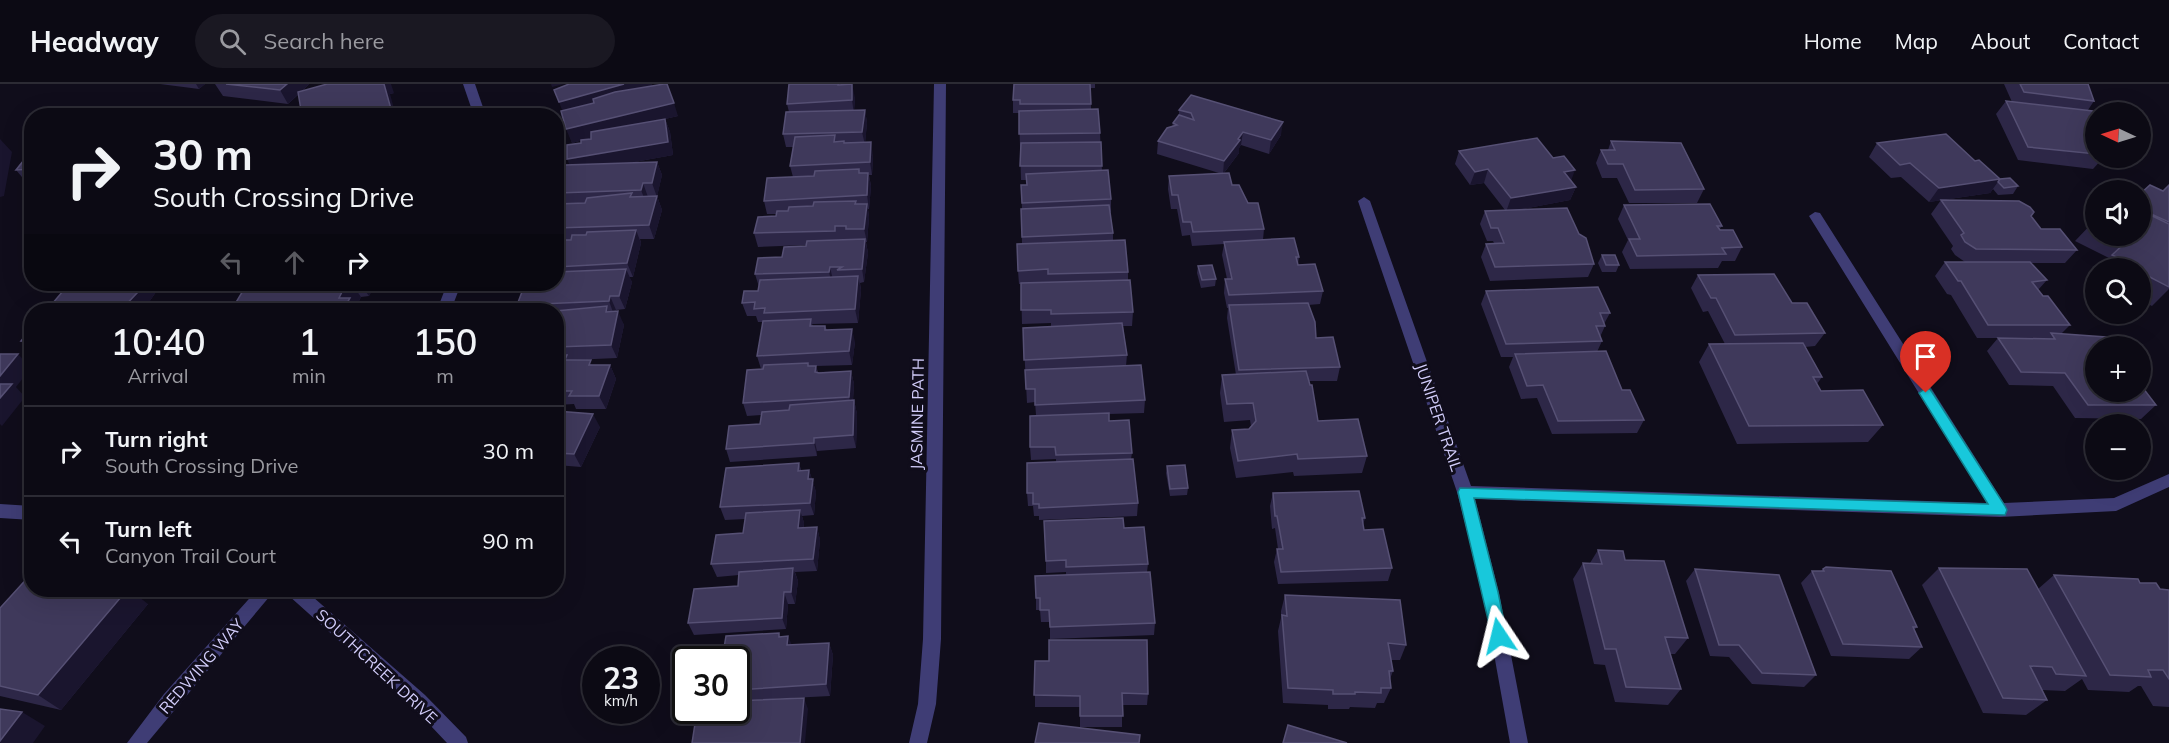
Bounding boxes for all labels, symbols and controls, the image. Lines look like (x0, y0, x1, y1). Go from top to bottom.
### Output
search box (195, 14, 615, 68)
text: Headway (30, 24, 159, 59)
icon: search (216, 25, 249, 58)
text: Search here (264, 27, 385, 55)
text: Home (1804, 28, 1862, 54)
text: Map (1895, 28, 1938, 54)
text: About (1971, 28, 2030, 54)
text: Contact (2063, 28, 2139, 54)
north arrow (2085, 102, 2151, 168)
map controls (2085, 102, 2151, 480)
text: 30 m (153, 128, 253, 181)
icon: right (54, 132, 132, 210)
text: South Crossing Drive (153, 180, 414, 214)
button: sound (2085, 180, 2151, 246)
icon: left (215, 246, 248, 279)
icon: ahead (278, 246, 311, 279)
icon: right (341, 246, 374, 279)
button: search (2085, 258, 2151, 324)
text: 10:40 (111, 319, 205, 364)
text: 1 (298, 319, 320, 364)
text: 150 (413, 319, 477, 364)
pin (1900, 331, 1951, 393)
button: + (2085, 336, 2151, 402)
icon: arrive (1909, 340, 1942, 373)
street label: JASMINE PATH (906, 358, 928, 470)
street label: JUNIPER TRAIL (1411, 360, 1467, 474)
text: Arrival (127, 363, 189, 388)
text: min (292, 363, 326, 388)
text: m (436, 363, 454, 388)
button: − (2085, 414, 2151, 480)
text: Turn right (105, 425, 208, 453)
icon: right (54, 435, 87, 468)
text: 30 m (483, 437, 534, 465)
text: South Crossing Drive (105, 453, 299, 478)
text: Turn left (105, 515, 192, 543)
icon: left (54, 525, 87, 558)
text: 90 m (483, 527, 534, 555)
text: Canyon Trail Court (105, 543, 276, 568)
position arrow (1467, 604, 1531, 668)
street label: SOUTHCREEK DRIVE (312, 605, 442, 727)
street label: REDWING WAY (154, 614, 248, 718)
speed limit sign: 30 (672, 646, 750, 724)
text: 23 (603, 659, 639, 697)
text: km/h (604, 691, 638, 710)

